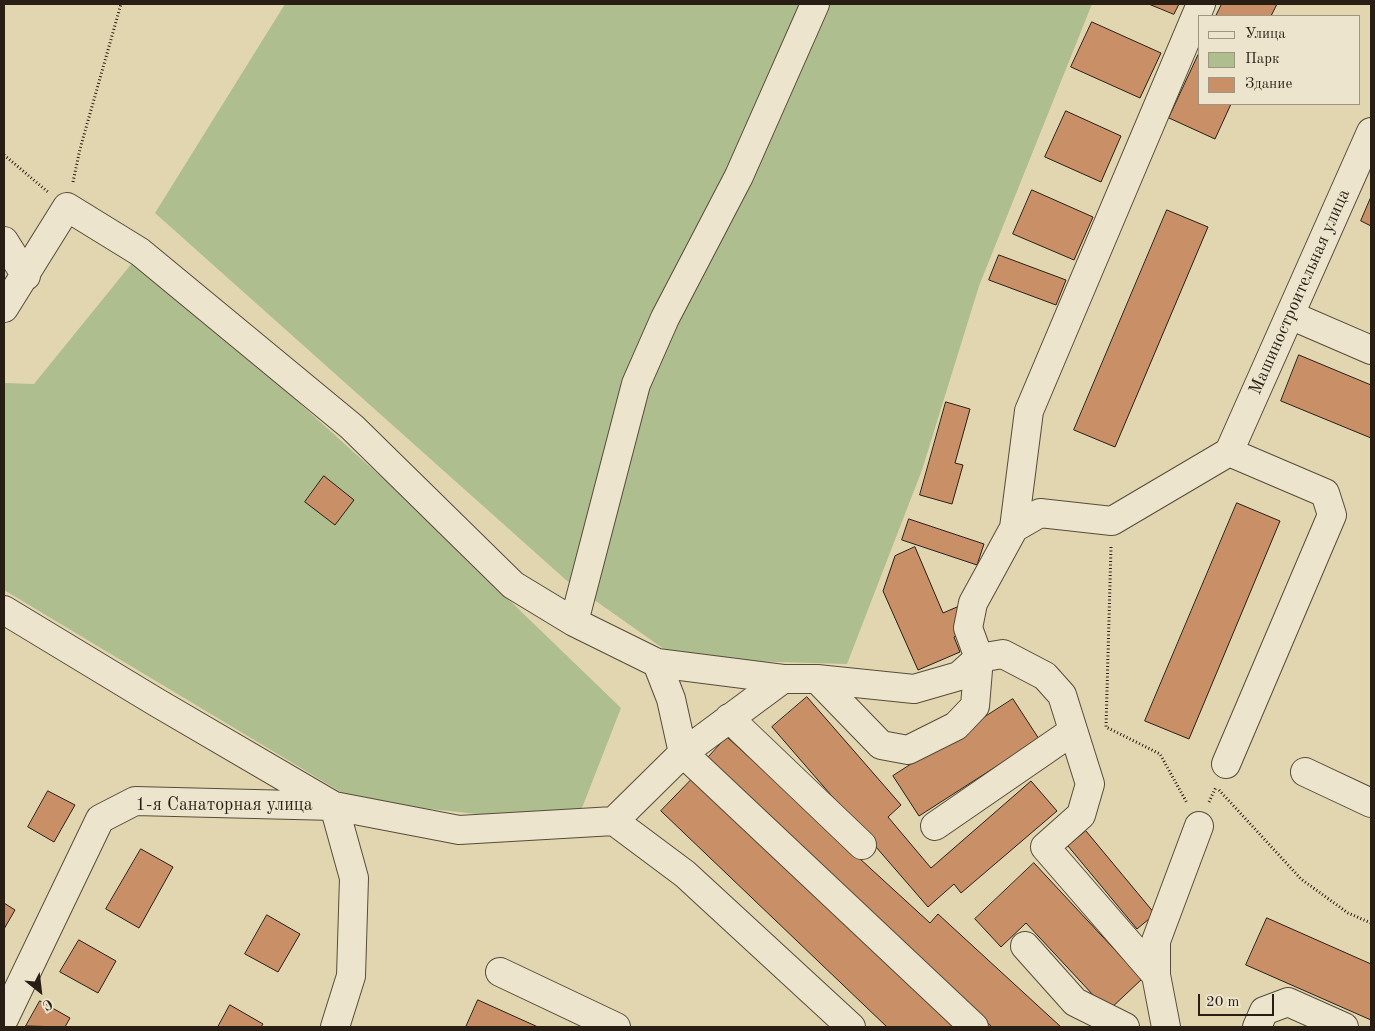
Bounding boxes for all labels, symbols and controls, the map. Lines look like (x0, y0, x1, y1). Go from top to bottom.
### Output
legend (1198, 15, 1360, 105)
text: Улица (1245, 27, 1286, 42)
text: Парк (1245, 52, 1280, 67)
text: Здание (1245, 77, 1292, 92)
street label: Машиностроительная улица (1245, 186, 1355, 398)
street label: 1-я Санаторная улица (135, 794, 313, 816)
north arrow (15, 966, 65, 1016)
scale bar (1200, 984, 1276, 1016)
text: 20 m (1206, 995, 1240, 1010)
text: С (40, 996, 55, 1012)

